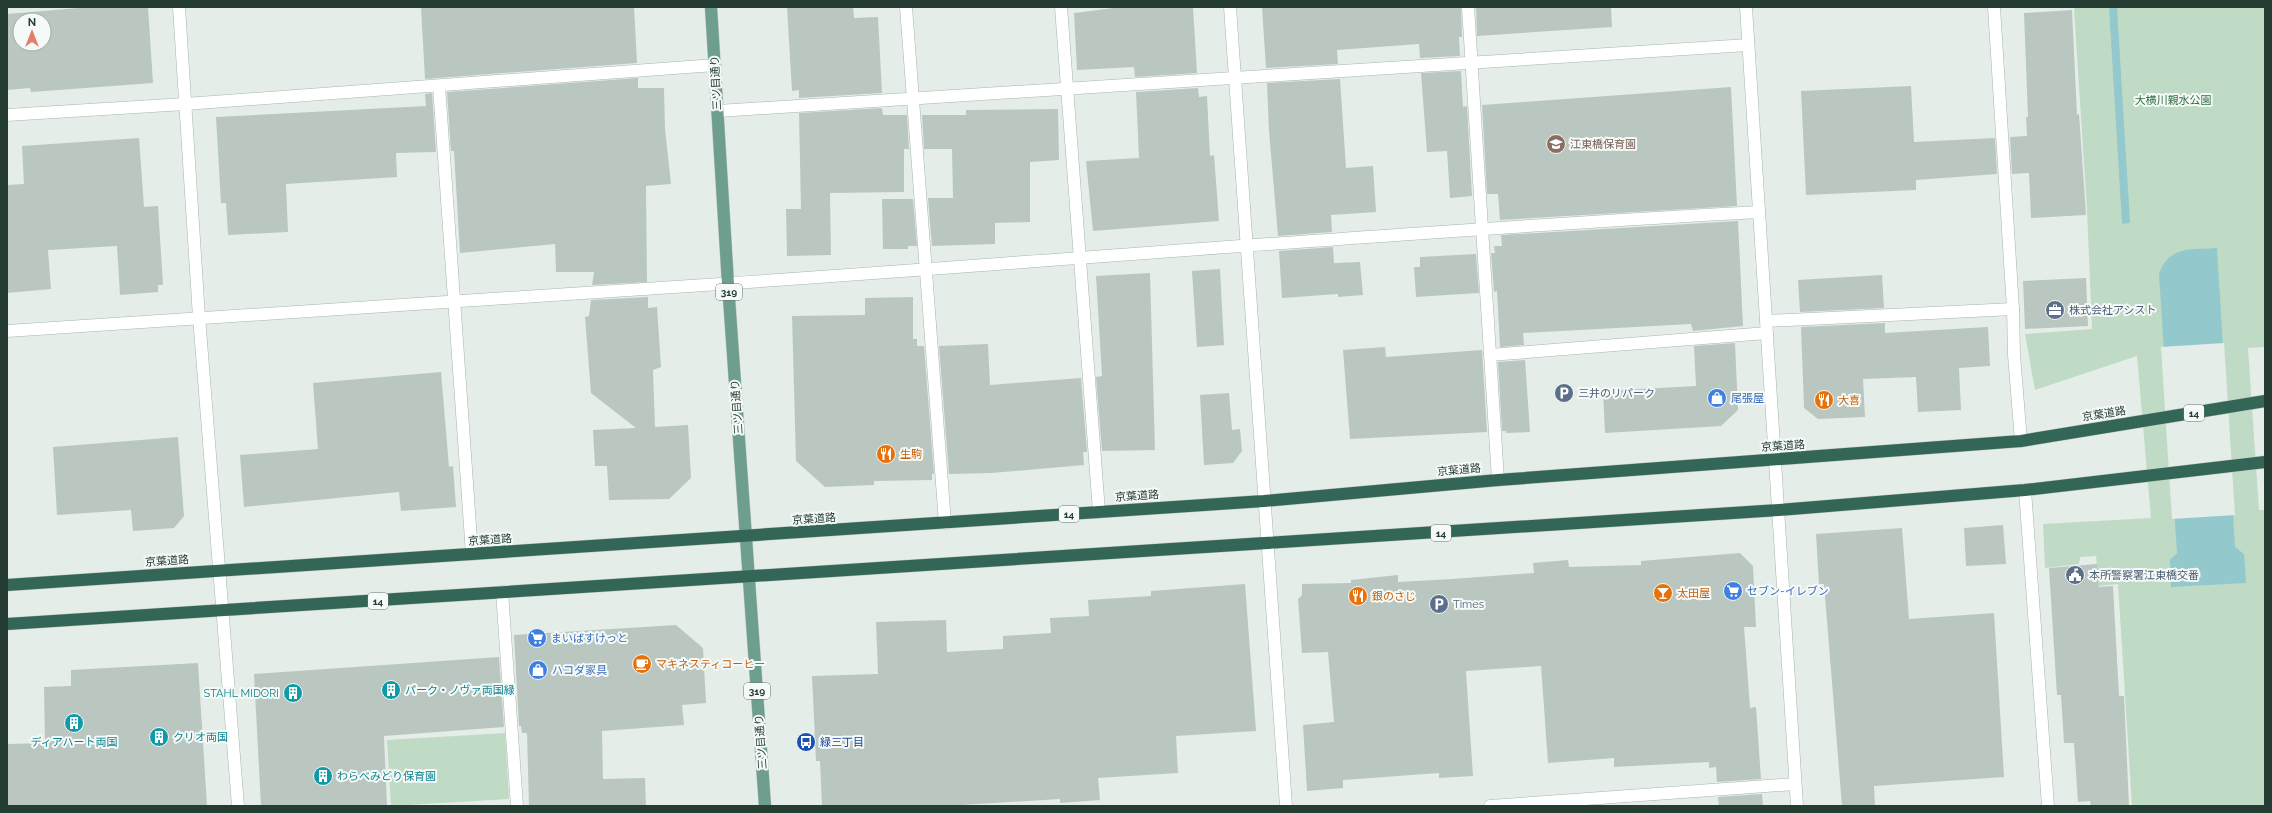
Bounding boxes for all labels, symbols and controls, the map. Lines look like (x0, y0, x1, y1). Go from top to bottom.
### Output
north arrow (12, 12, 52, 52)
text: N (28, 16, 36, 29)
street label: 三ツ目通り (708, 55, 724, 111)
park label: 大横川親水公園 (2135, 94, 2212, 107)
school or university icon: 江東橋保育園 (1545, 133, 1567, 155)
place label: 江東橋保育園 (1570, 138, 1636, 151)
road number: 319 (716, 284, 742, 300)
office icon: 株式会社アシスト (2044, 299, 2066, 321)
place label: 株式会社アシスト (2069, 304, 2157, 317)
street label: 三ツ目通り (729, 379, 745, 435)
parking icon: 三井のリパーク (1553, 382, 1575, 404)
place label: 三井のリパーク (1578, 387, 1655, 400)
shop icon: 尾張屋 (1706, 387, 1728, 409)
restaurant icon: 大喜 (1813, 389, 1835, 411)
place label: 尾張屋 (1731, 392, 1764, 405)
place label: 大喜 (1838, 394, 1860, 407)
street label: 京葉道路 (2081, 404, 2127, 424)
road number: 14 (2184, 405, 2204, 421)
street label: 京葉道路 (1761, 438, 1805, 454)
restaurant icon: 生駒 (875, 443, 897, 465)
place label: 生駒 (900, 448, 922, 461)
street label: 京葉道路 (1437, 462, 1481, 478)
street label: 京葉道路 (1115, 488, 1159, 504)
road number: 14 (1059, 506, 1079, 522)
street label: 京葉道路 (792, 511, 836, 527)
road number: 14 (1431, 525, 1451, 541)
street label: 京葉道路 (468, 532, 512, 548)
street label: 京葉道路 (145, 553, 189, 569)
public building icon: 本所警察署江東橋交番 (2064, 564, 2086, 586)
place label: 本所警察署江東橋交番 (2089, 569, 2199, 582)
supermarket icon: セブン-イレブン (1722, 580, 1744, 602)
bar icon: 太田屋 (1652, 582, 1674, 604)
restaurant icon: 銀のさじ (1347, 585, 1369, 607)
place label: セブン-イレブン (1747, 585, 1829, 598)
place label: 太田屋 (1677, 587, 1710, 600)
place label: 銀のさじ (1372, 590, 1416, 603)
road number: 14 (368, 593, 388, 609)
parking icon: Times (1428, 593, 1450, 615)
place label: Times (1453, 598, 1484, 611)
supermarket icon: まいばすけっと (526, 627, 548, 649)
place label: まいばすけっと (551, 632, 628, 645)
cafe icon: マキネスティコーヒー (631, 653, 653, 675)
place label: マキネスティコーヒー (656, 658, 765, 671)
shop icon: ハコダ家具 (527, 659, 549, 681)
place label: ハコダ家具 (552, 664, 607, 677)
building icon: パーク・ノヴァ両国緑 (380, 679, 402, 701)
building icon: STAHL MIDORI (282, 682, 304, 704)
road number: 319 (744, 683, 770, 699)
place label: パーク・ノヴァ両国緑 (405, 684, 515, 697)
place label: STAHL MIDORI (204, 687, 279, 700)
building icon: ディアハート両国 (63, 712, 85, 734)
street label: 三ツ目通り (753, 714, 769, 770)
building icon: クリオ両国 (148, 726, 170, 748)
place label: クリオ両国 (173, 731, 228, 744)
bus stop icon: 緑三丁目 (795, 731, 817, 753)
place label: ディアハート両国 (31, 736, 117, 749)
place label: 緑三丁目 (820, 736, 864, 749)
building icon: わらべみどり保育園 (312, 765, 334, 787)
place label: わらべみどり保育園 (337, 770, 436, 783)

